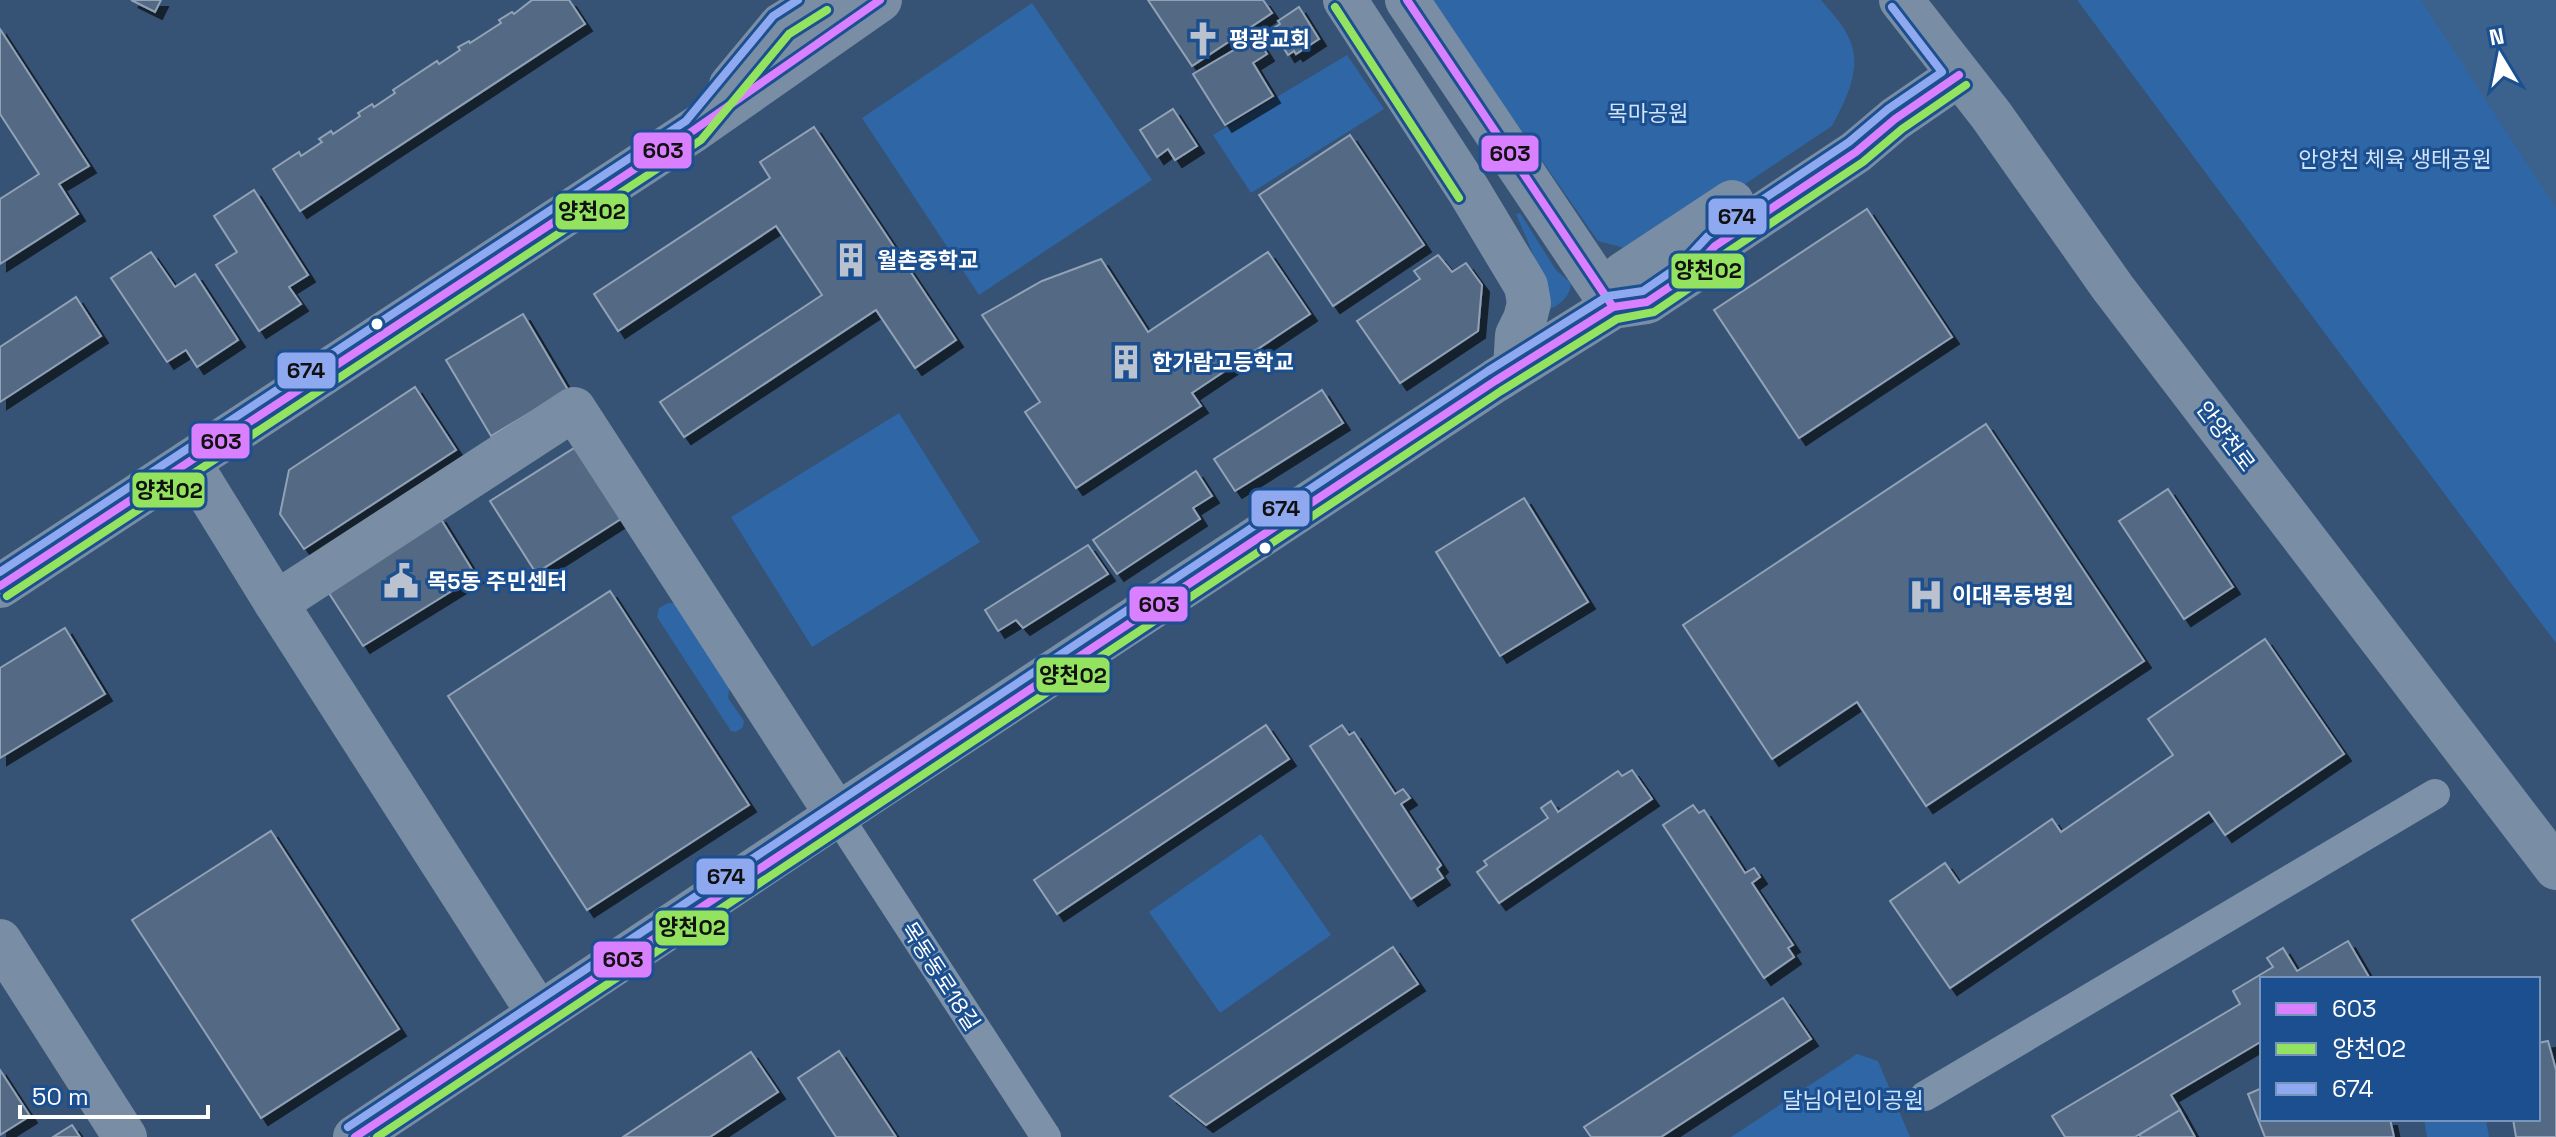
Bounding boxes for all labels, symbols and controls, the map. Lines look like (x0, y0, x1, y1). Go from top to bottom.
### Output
north arrow (2460, 16, 2540, 96)
church icon: 평광교회 (1184, 20, 1222, 58)
text: N (2487, 21, 2506, 51)
place label: 평광교회 (1229, 25, 1310, 53)
park label: 목마공원 (1608, 99, 1688, 127)
line badge: 603 (632, 131, 693, 170)
line badge: 603 (1480, 134, 1540, 173)
text: 603 (642, 136, 684, 164)
text: 603 (1489, 139, 1531, 167)
park label: 안양천 체육 생태공원 (2298, 145, 2492, 173)
line badge: 양천02 (554, 192, 630, 231)
text: 양천02 (558, 197, 626, 225)
line badge: 674 (1707, 197, 1768, 236)
text: 674 (1718, 202, 1756, 230)
building icon: 월촌중학교 (832, 241, 870, 279)
place label: 월촌중학교 (877, 246, 978, 274)
line badge: 양천02 (1670, 252, 1746, 290)
text: 양천02 (1674, 256, 1742, 284)
unlabelled marker (369, 316, 385, 332)
building icon: 한가람고등학교 (1107, 343, 1145, 381)
place label: 한가람고등학교 (1152, 348, 1294, 376)
line badge: 674 (276, 351, 337, 390)
text: 674 (287, 356, 325, 384)
street label: 안양천로 (2190, 395, 2262, 477)
line badge: 603 (190, 422, 251, 460)
text: 603 (200, 427, 242, 455)
line badge: 양천02 (131, 471, 206, 509)
text: 양천02 (135, 476, 203, 504)
line badge: 674 (1250, 489, 1311, 528)
text: 674 (1262, 494, 1300, 522)
unlabelled marker (1257, 540, 1273, 556)
public building icon: 목5동 주민센터 (382, 562, 420, 600)
place label: 목5동 주민센터 (427, 567, 567, 595)
hospital icon: 이대목동병원 (1907, 576, 1945, 614)
place label: 이대목동병원 (1952, 581, 2073, 609)
line badge: 603 (1128, 585, 1189, 623)
text: 603 (1138, 590, 1180, 618)
line badge: 양천02 (1035, 656, 1111, 694)
text: 양천02 (1039, 661, 1107, 689)
line badge: 674 (695, 857, 756, 896)
text: 674 (707, 862, 745, 890)
line badge: 양천02 (654, 909, 730, 947)
text: 양천02 (658, 913, 726, 941)
street label: 목동동로18길 (895, 916, 987, 1036)
line badge: 603 (592, 940, 653, 979)
text: 603 (602, 945, 644, 973)
legend (2260, 977, 2540, 1121)
text: 603 (2332, 993, 2377, 1024)
text: 양천02 (2332, 1033, 2406, 1064)
scale bar (20, 1069, 208, 1119)
text: 674 (2332, 1073, 2373, 1104)
text: 50 m (32, 1081, 89, 1112)
park label: 달님어린이공원 (1782, 1086, 1924, 1114)

